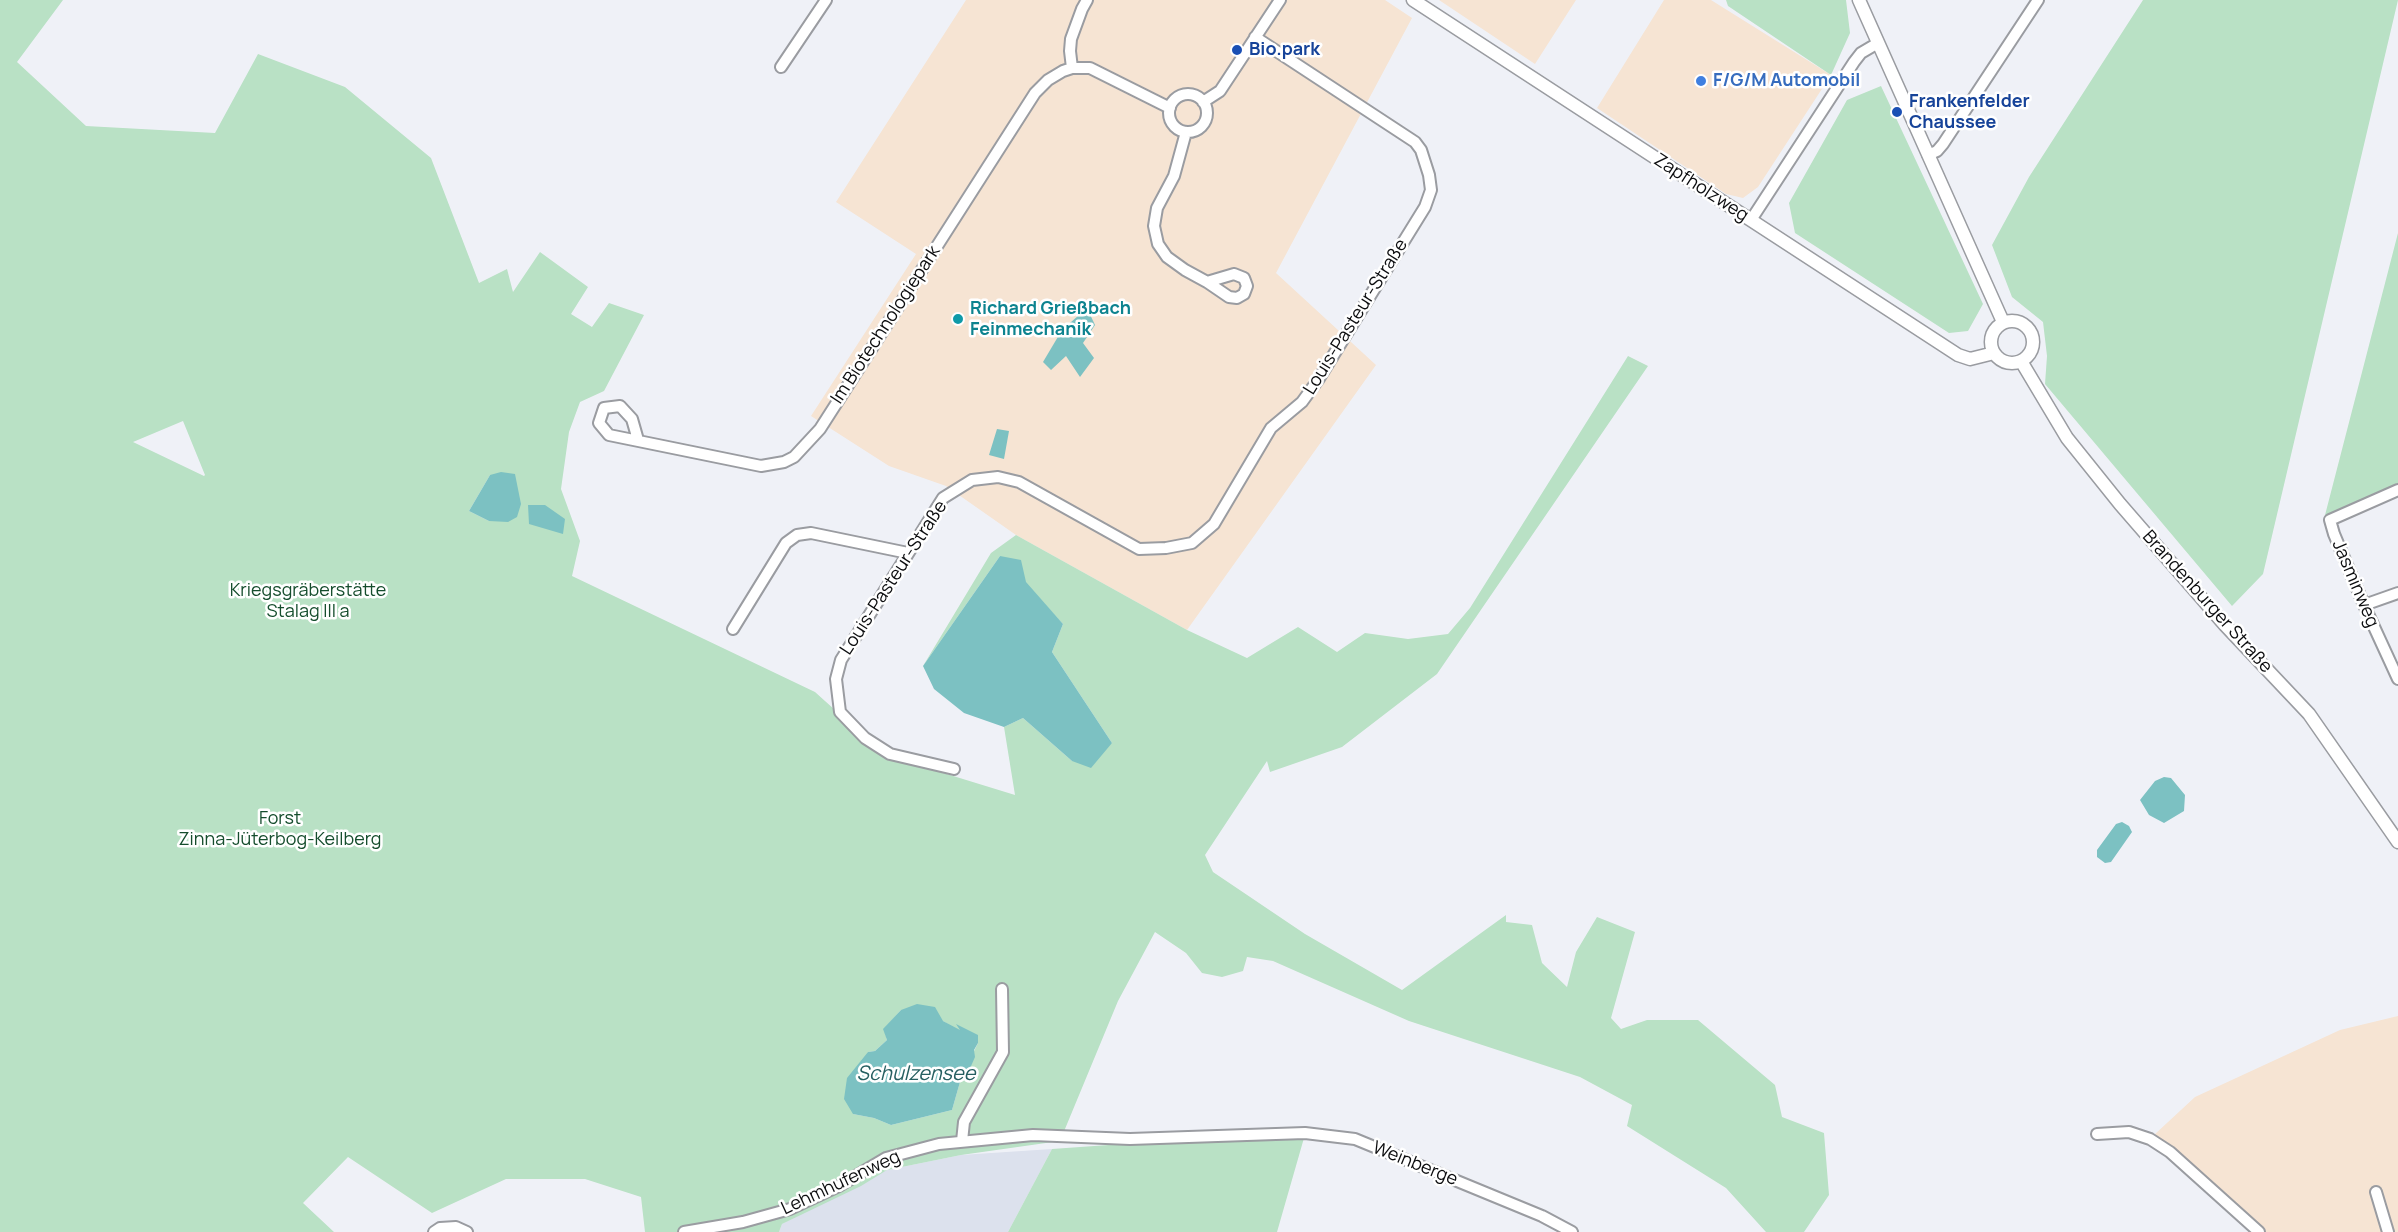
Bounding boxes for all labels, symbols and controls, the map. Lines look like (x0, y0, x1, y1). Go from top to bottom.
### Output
place label: Bio.park (1249, 39, 1320, 61)
marker: Bio.park (1230, 43, 1244, 57)
place label: F/G/M Automobil (1713, 70, 1860, 92)
marker: F/G/M Automobil (1694, 74, 1708, 88)
place label: Frankenfelder Chaussee (1909, 91, 2030, 134)
marker: Frankenfelder Chaussee (1890, 105, 1904, 119)
street label: Zapfholzweg (1650, 149, 1752, 227)
street label: Louis-Pasteur-Straße (1299, 235, 1413, 399)
street label: Im Biotechnologiepark (827, 242, 945, 408)
place label: Richard Grießbach Feinmechanik (970, 298, 1131, 340)
marker: Richard Grießbach Feinmechanik (951, 312, 965, 326)
street label: Louis-Pasteur-Straße (836, 497, 952, 659)
street label: Brandenburger Straße (2137, 526, 2277, 678)
street label: Jasminweg (2327, 537, 2383, 631)
park label: Kriegsgräberstätte Stalag III a (230, 580, 386, 622)
park label: Forst Zinna-Jüterbog-Keilberg (179, 808, 381, 850)
water label: Schulzensee (857, 1062, 975, 1086)
street label: Weinberge (1369, 1137, 1461, 1191)
street label: Lehmhufenweg (778, 1146, 904, 1220)

